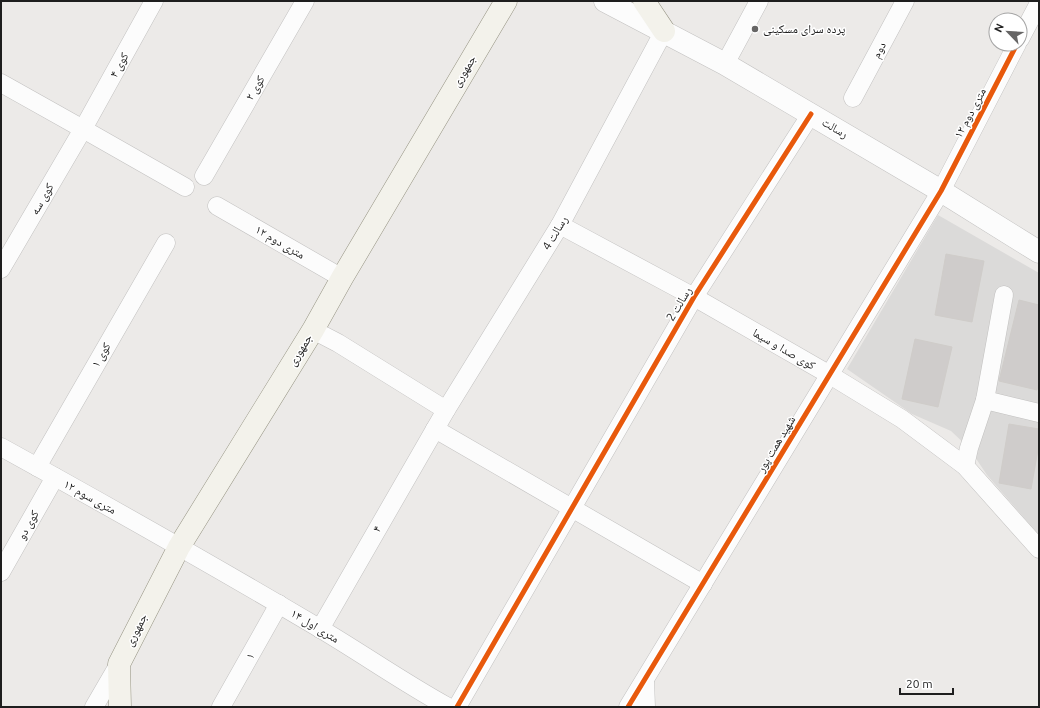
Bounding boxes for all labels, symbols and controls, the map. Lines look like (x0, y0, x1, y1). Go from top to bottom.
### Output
north arrow (988, 12, 1028, 52)
place label: پرده سرای مسکینی (763, 22, 846, 36)
text: N (992, 22, 1006, 34)
marker: پرده سرای مسکینی (750, 24, 760, 34)
street label: دوم (869, 39, 890, 61)
street label: کوی ۴ (107, 50, 131, 80)
street label: جمهوری (449, 52, 479, 90)
street label: کوی ۲ (242, 73, 268, 103)
street label: ۱۲ متری دوم (951, 86, 990, 141)
street label: رسالت (820, 115, 851, 140)
street label: کوی سه (27, 181, 57, 217)
street label: رسالت 4 (539, 213, 570, 252)
street label: ۱۲ متری دوم (252, 222, 307, 263)
street label: رسالت 2 (663, 284, 694, 323)
street label: کوی صدا و سیما (750, 325, 818, 373)
street label: جمهوری (285, 331, 315, 369)
street label: کوی ۱ (88, 340, 114, 370)
street label: شهید همت پور (753, 413, 798, 476)
street label: ۱۲ متری سوم (61, 477, 119, 518)
street label: کوی دو (14, 508, 42, 542)
street label: ۴ (370, 523, 384, 534)
street label: ۱۴ متری اول (288, 606, 342, 646)
street label: جمهوری (122, 611, 150, 649)
street label: ۱ (243, 650, 257, 661)
scale bar (900, 670, 953, 696)
text: 20 m (906, 677, 933, 690)

